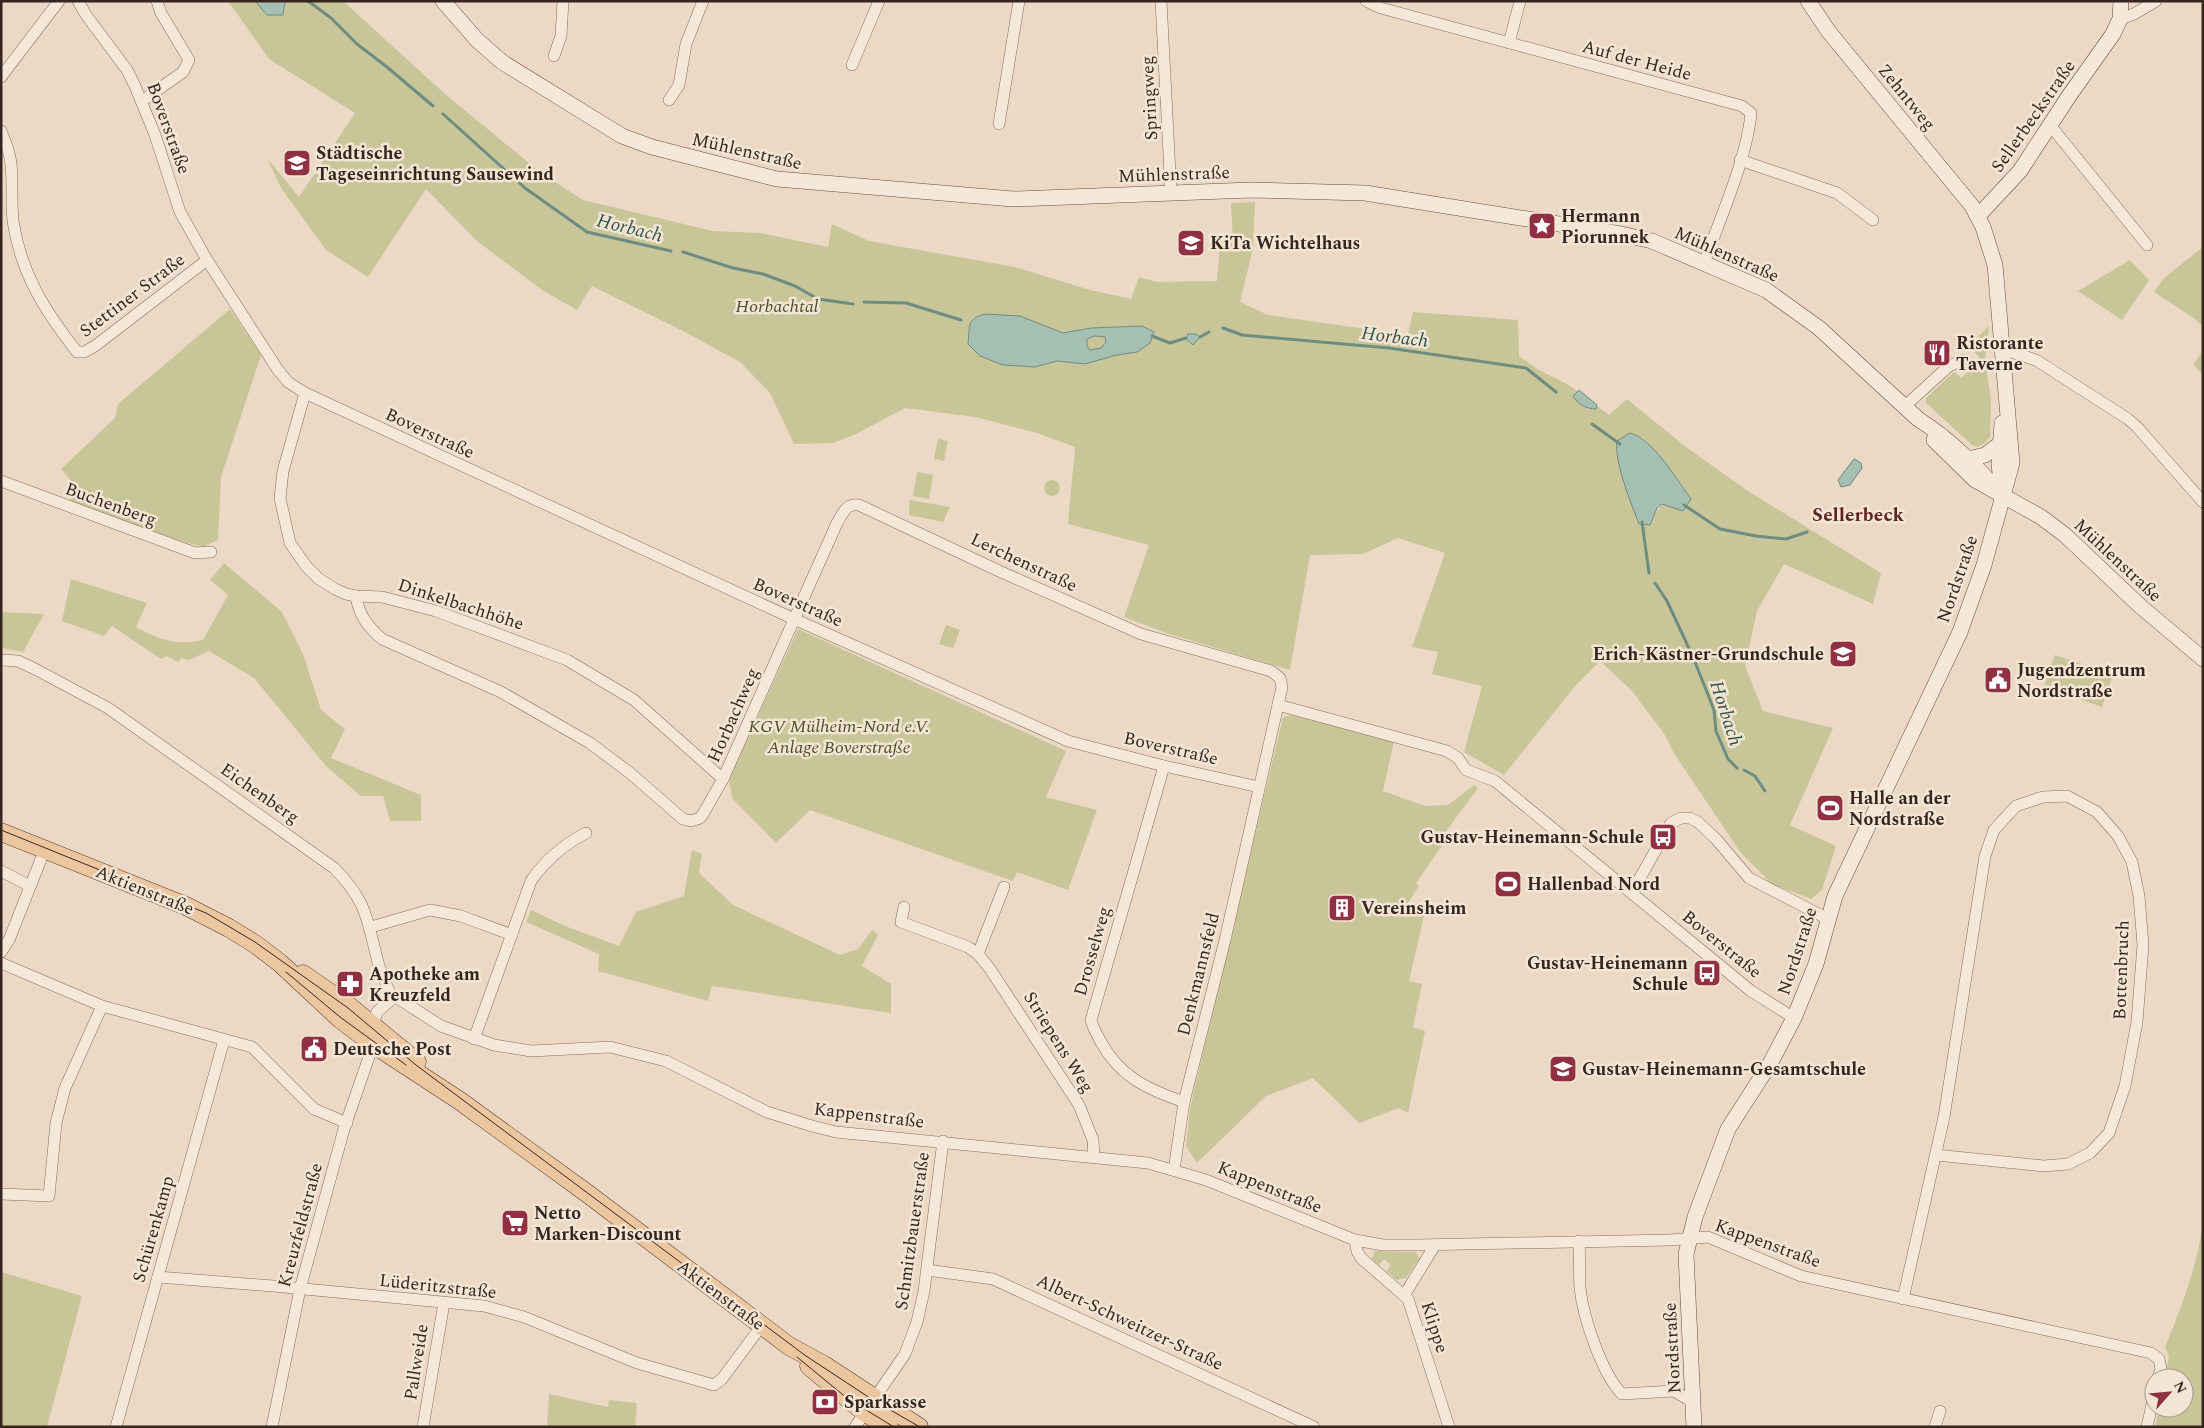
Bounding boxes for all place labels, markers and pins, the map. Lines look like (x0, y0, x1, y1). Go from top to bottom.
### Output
place label: Städtische Tageseinrichtung Sausewind (316, 140, 555, 188)
school or university icon: Städtische Tageseinrichtung Sausewind (282, 148, 312, 178)
place label: Hermann Piorunnek (1561, 203, 1650, 251)
place icon: Hermann Piorunnek (1527, 211, 1557, 241)
school or university icon: KiTa Wichtelhaus (1176, 228, 1206, 258)
place label: KiTa Wichtelhaus (1210, 230, 1360, 257)
place label: Ristorante Taverne (1956, 330, 2044, 378)
restaurant icon: Ristorante Taverne (1922, 338, 1952, 368)
school or university icon: Erich-Kästner-Grundschule (1828, 639, 1858, 669)
place label: Erich-Kästner-Grundschule (1593, 641, 1824, 668)
place label: Jugendzentrum Nordstraße (2017, 657, 2146, 705)
public building icon: Jugendzentrum Nordstraße (1983, 665, 2013, 695)
place label: Halle an der Nordstraße (1849, 785, 1951, 833)
sports icon: Halle an der Nordstraße (1815, 793, 1845, 823)
bus stop icon: Gustav-Heinemann-Schule (1648, 822, 1678, 852)
place label: Gustav-Heinemann-Schule (1421, 824, 1644, 851)
sports icon: Hallenbad Nord (1493, 869, 1523, 899)
place label: Hallenbad Nord (1527, 871, 1661, 898)
building icon: Vereinsheim (1327, 893, 1357, 923)
place label: Vereinsheim (1361, 895, 1466, 922)
place label: Gustav-Heinemann Schule (1527, 950, 1688, 998)
bus stop icon: Gustav-Heinemann Schule (1692, 958, 1722, 988)
place label: Apotheke am Kreuzfeld (369, 961, 480, 1009)
pharmacy icon: Apotheke am Kreuzfeld (335, 969, 365, 999)
public building icon: Deutsche Post (299, 1034, 329, 1064)
place label: Deutsche Post (333, 1036, 452, 1063)
school or university icon: Gustav-Heinemann-Gesamtschule (1548, 1054, 1578, 1084)
place label: Gustav-Heinemann-Gesamtschule (1582, 1056, 1866, 1083)
place label: Netto Marken-Discount (534, 1200, 682, 1248)
supermarket icon: Netto Marken-Discount (500, 1208, 530, 1238)
bank icon: Sparkasse (810, 1387, 840, 1417)
place label: Sparkasse (844, 1389, 926, 1416)

